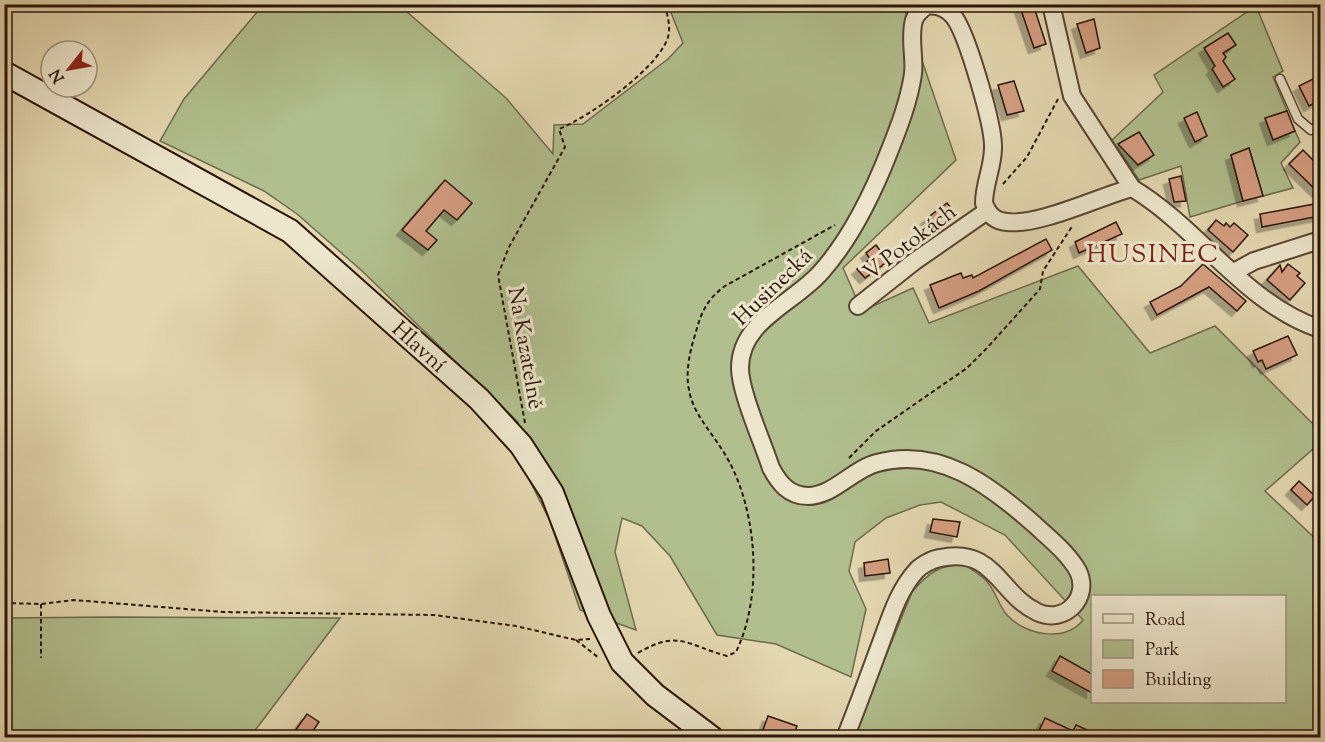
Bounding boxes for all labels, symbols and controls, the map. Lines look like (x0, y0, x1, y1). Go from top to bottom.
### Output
north arrow (39, 39, 99, 99)
text: N (45, 64, 71, 87)
street label: V Potokách (857, 198, 964, 289)
district label: HUSINEC (1086, 237, 1220, 274)
street label: Husinecká (727, 242, 821, 334)
street label: Na Kazatelně (498, 285, 551, 412)
street label: Hlavní (383, 315, 453, 382)
legend (1091, 595, 1286, 703)
text: Road (1145, 608, 1185, 634)
text: Park (1145, 638, 1180, 664)
text: Building (1145, 668, 1211, 694)

